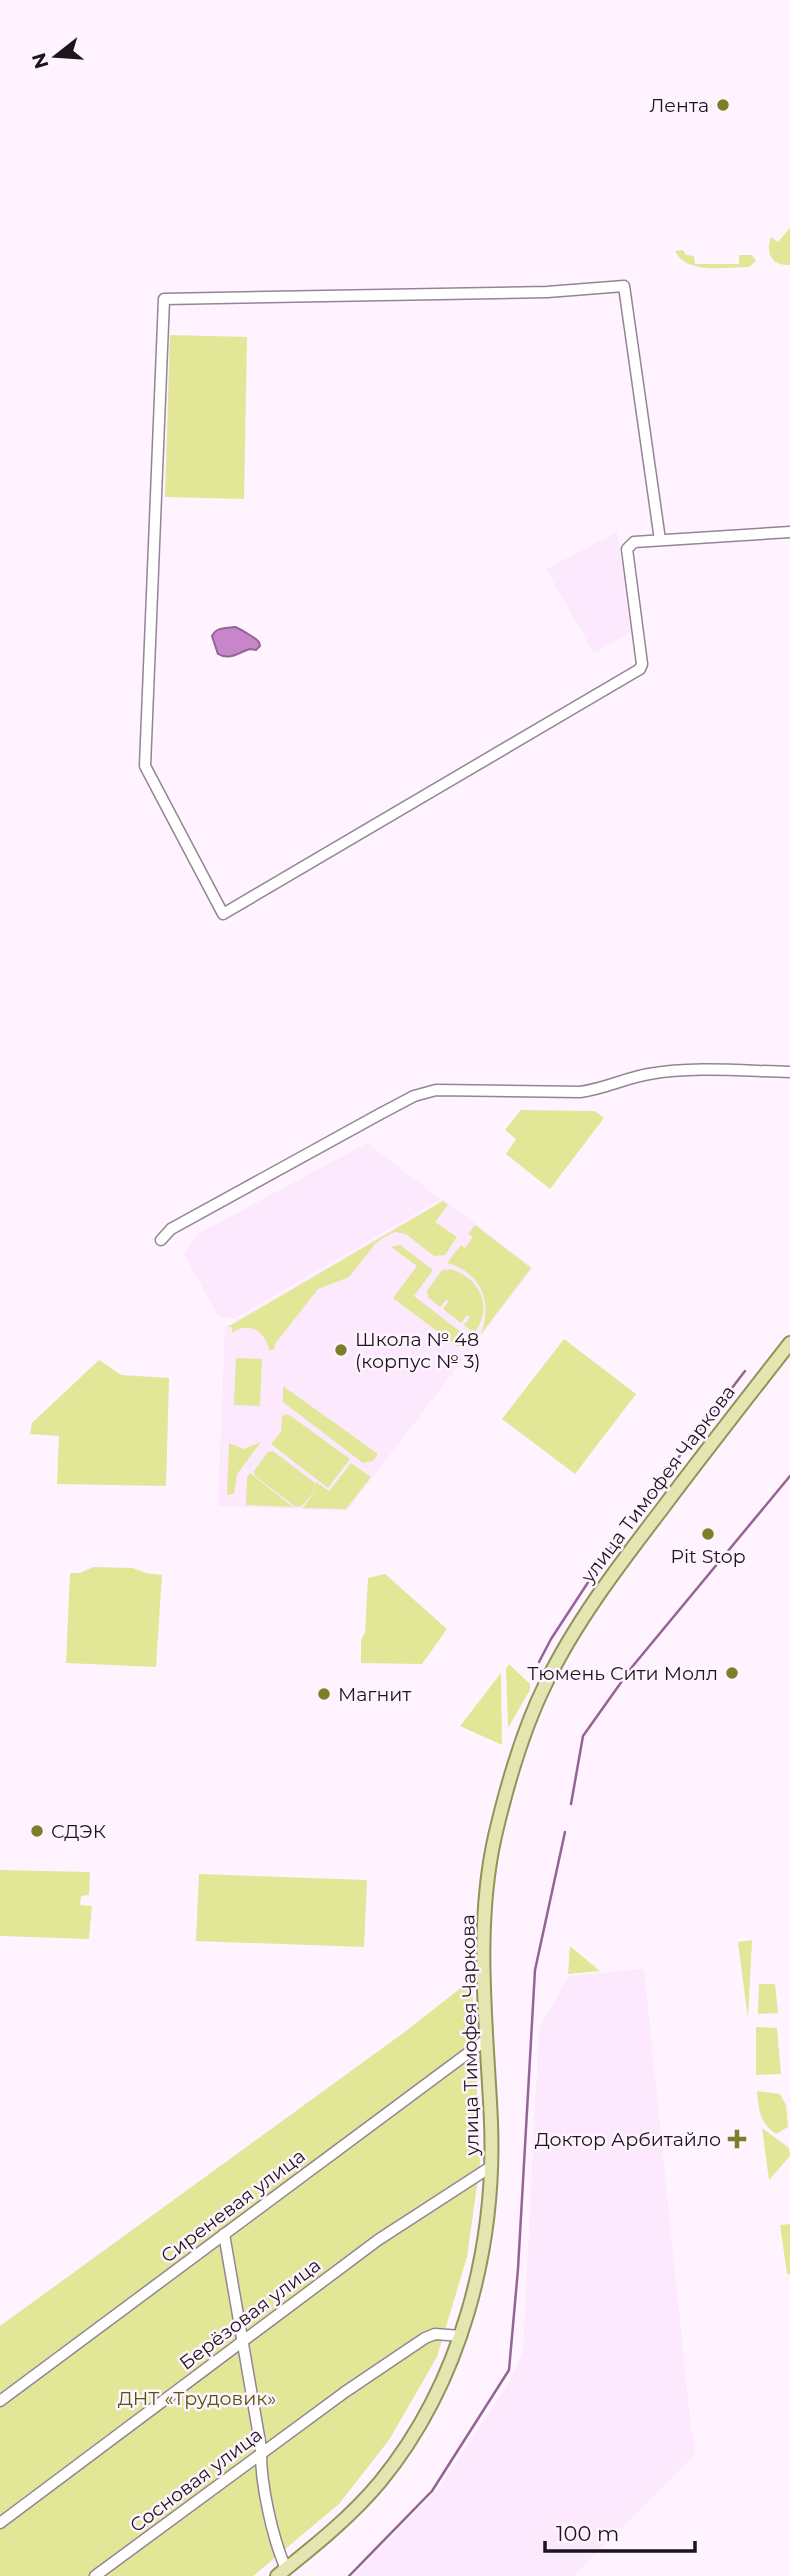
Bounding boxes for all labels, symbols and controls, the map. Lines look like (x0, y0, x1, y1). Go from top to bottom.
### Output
north arrow (21, 21, 91, 91)
text: N (27, 50, 53, 72)
place label: Лента (649, 94, 709, 117)
marker: Лента (715, 97, 731, 113)
place label: Школа № 48 (корпус № 3) (355, 1328, 481, 1373)
marker: Школа № 48 (корпус № 3) (333, 1342, 349, 1358)
street label: улица Тимофея Чаркова (576, 1381, 740, 1588)
marker: Pit Stop (700, 1526, 716, 1542)
place label: Pit Stop (670, 1545, 746, 1568)
place label: Тюмень Сити Молл (527, 1662, 718, 1685)
marker: Тюмень Сити Молл (724, 1665, 740, 1681)
place label: Магнит (338, 1683, 411, 1706)
marker: Магнит (316, 1686, 332, 1702)
place label: СДЭК (51, 1820, 106, 1843)
marker: СДЭК (29, 1823, 45, 1839)
street label: улица Тимофея Чаркова (456, 1914, 484, 2157)
place label: Доктор Арбитайло (535, 2128, 721, 2151)
marker: Доктор Арбитайло (727, 2129, 747, 2149)
street label: Сиреневая улица (156, 2144, 310, 2268)
street label: Берёзовая улица (175, 2253, 325, 2375)
park label: ДНТ «Трудовик» (118, 2387, 276, 2410)
street label: Сосновая улица (125, 2423, 267, 2537)
scale bar (545, 2510, 696, 2554)
text: 100 m (556, 2521, 619, 2546)

